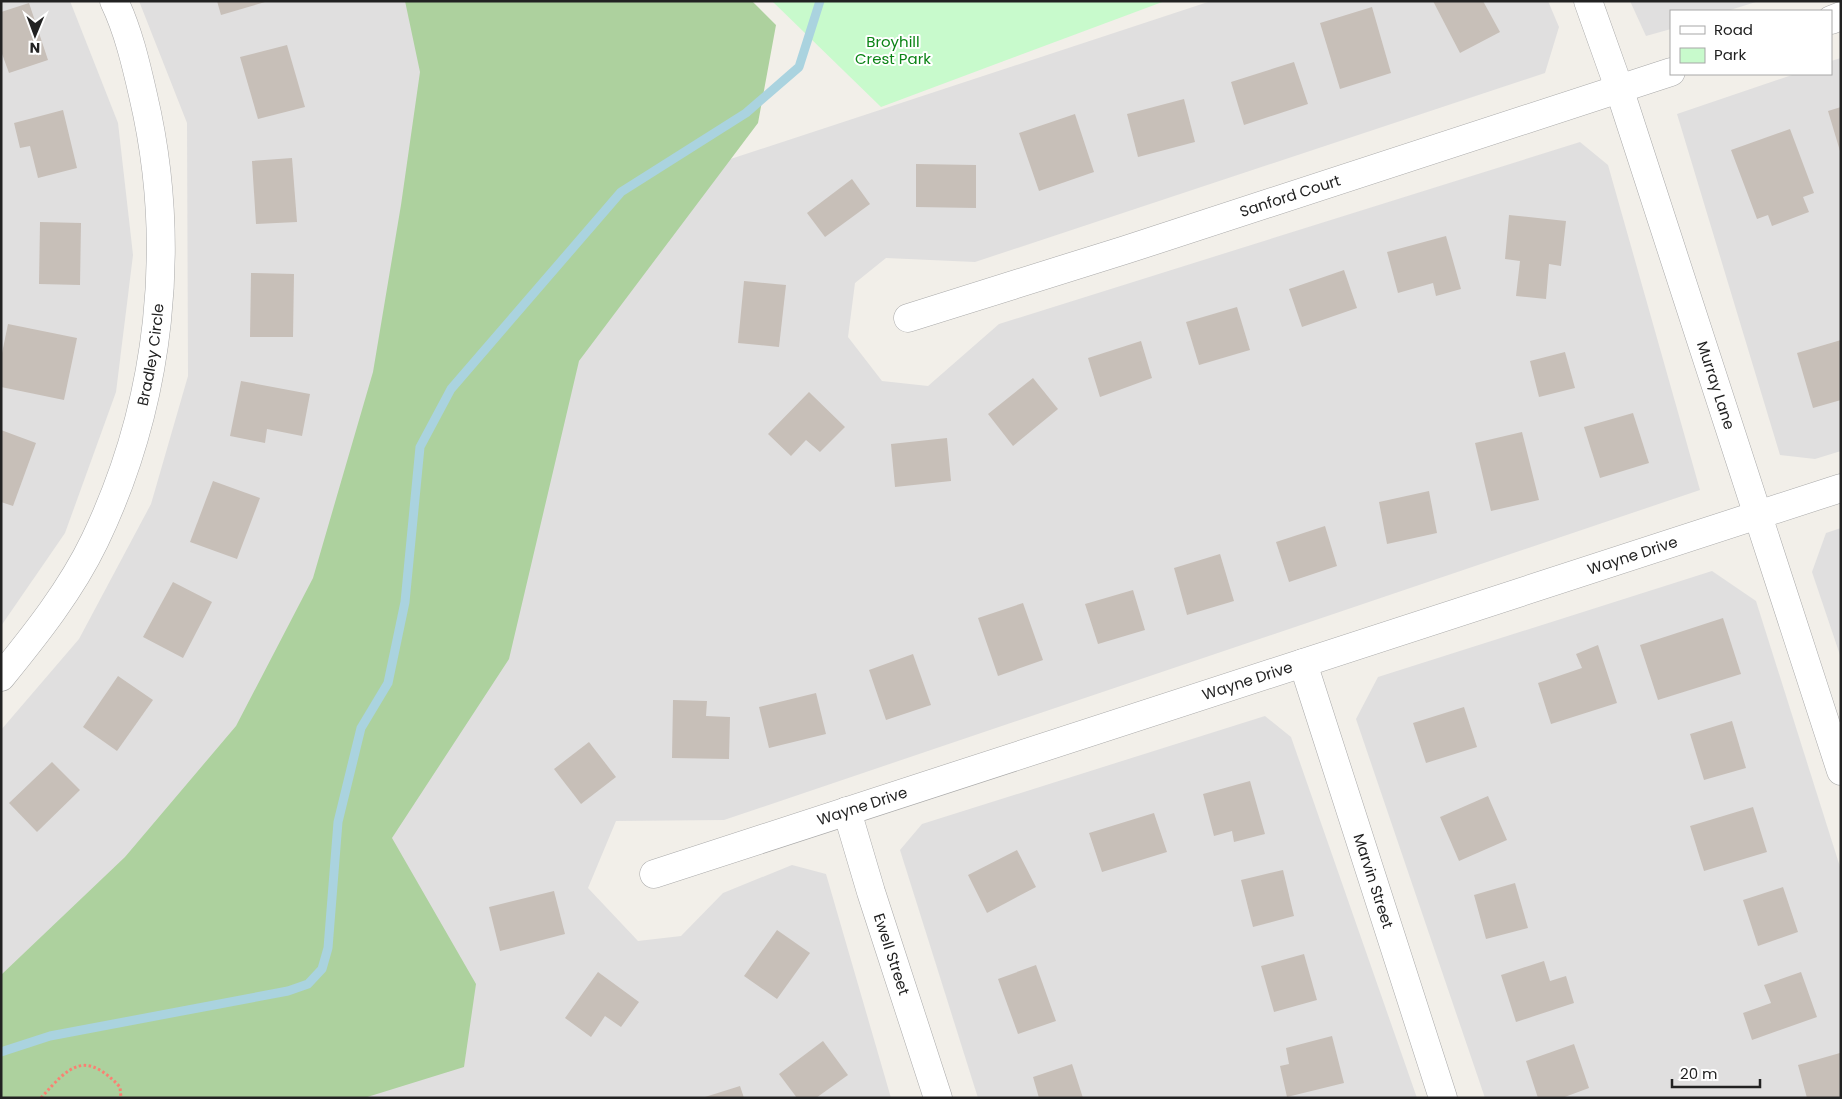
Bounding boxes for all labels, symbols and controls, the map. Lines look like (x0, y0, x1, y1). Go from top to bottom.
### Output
north arrow (10, 10, 60, 60)
legend (1670, 10, 1832, 75)
text: Road (1714, 19, 1753, 40)
park label: Broyhill Crest Park (855, 31, 931, 69)
text: N (29, 38, 40, 58)
text: Park (1714, 44, 1746, 65)
street label: Sanford Court (1237, 169, 1343, 222)
street label: Bradley Circle (132, 303, 169, 408)
street label: Murray Lane (1692, 338, 1740, 432)
street label: Wayne Drive (1585, 531, 1680, 580)
street label: Wayne Drive (1199, 656, 1295, 705)
street label: Wayne Drive (814, 781, 910, 830)
street label: Marvin Street (1349, 831, 1399, 931)
street label: Ewell Street (869, 911, 915, 998)
scale bar (1672, 1056, 1760, 1088)
text: 20 m (1680, 1063, 1718, 1084)

